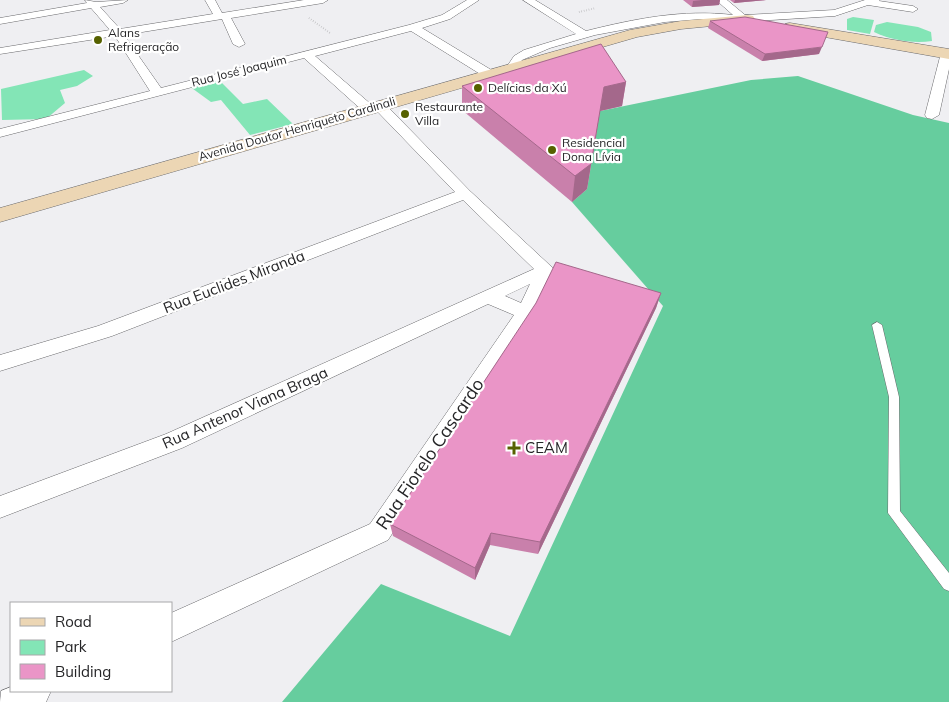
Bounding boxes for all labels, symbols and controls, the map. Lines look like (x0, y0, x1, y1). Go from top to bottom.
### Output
place label: Alans Refrigeração (108, 25, 179, 54)
marker: Alans Refrigeração (92, 34, 104, 46)
street label: Rua José Joaquim (190, 51, 288, 90)
place label: Delícias da Xú (488, 80, 567, 95)
marker: Delícias da Xú (472, 82, 484, 94)
street label: Avenida Doutor Henriqueto Cardinali (197, 93, 397, 164)
place label: Restaurante Villa (415, 99, 483, 128)
marker: Restaurante Villa (399, 108, 411, 120)
place label: Residencial Dona Lívia (562, 135, 625, 164)
marker: Residencial Dona Lívia (546, 144, 558, 156)
street label: Rua Euclides Miranda (160, 246, 307, 317)
street label: Rua Antenor Viana Braga (159, 362, 331, 453)
street label: Rua Fiorelo Cascardo (370, 374, 489, 534)
place label: CEAM (525, 438, 568, 457)
marker: CEAM (507, 441, 521, 455)
legend (10, 602, 172, 692)
text: Road (55, 612, 92, 631)
text: Park (55, 637, 87, 656)
text: Building (55, 662, 111, 681)

